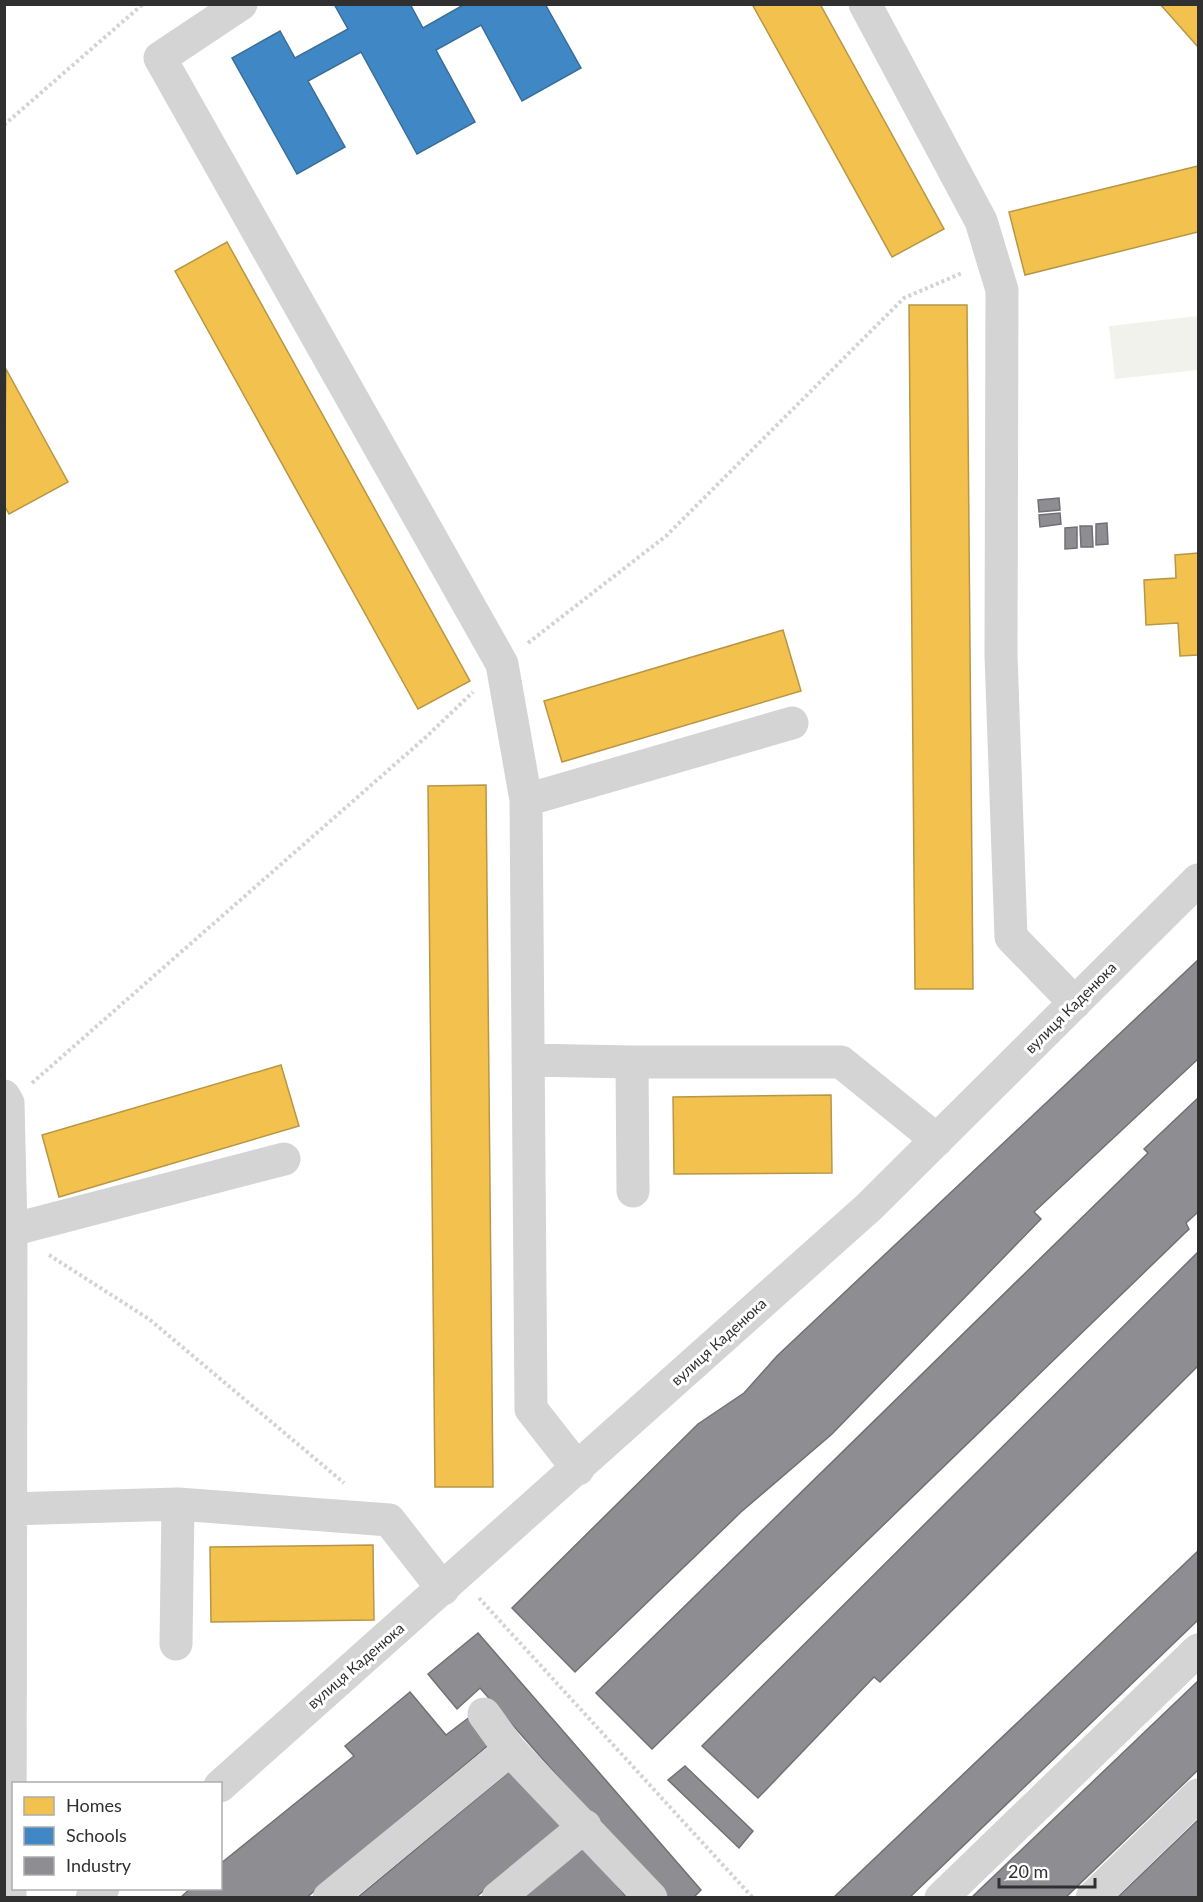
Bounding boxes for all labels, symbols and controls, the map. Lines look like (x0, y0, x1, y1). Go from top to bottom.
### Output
street label: вулиця Каденюка (1021, 958, 1120, 1057)
street label: вулиця Каденюка (667, 1294, 770, 1389)
street label: вулиця Каденюка (303, 1618, 407, 1712)
legend (12, 1782, 222, 1890)
text: Homes (66, 1794, 122, 1816)
text: Schools (66, 1824, 127, 1846)
scale bar (999, 1851, 1095, 1889)
text: Industry (66, 1854, 132, 1876)
text: 20 m (1008, 1860, 1048, 1882)

